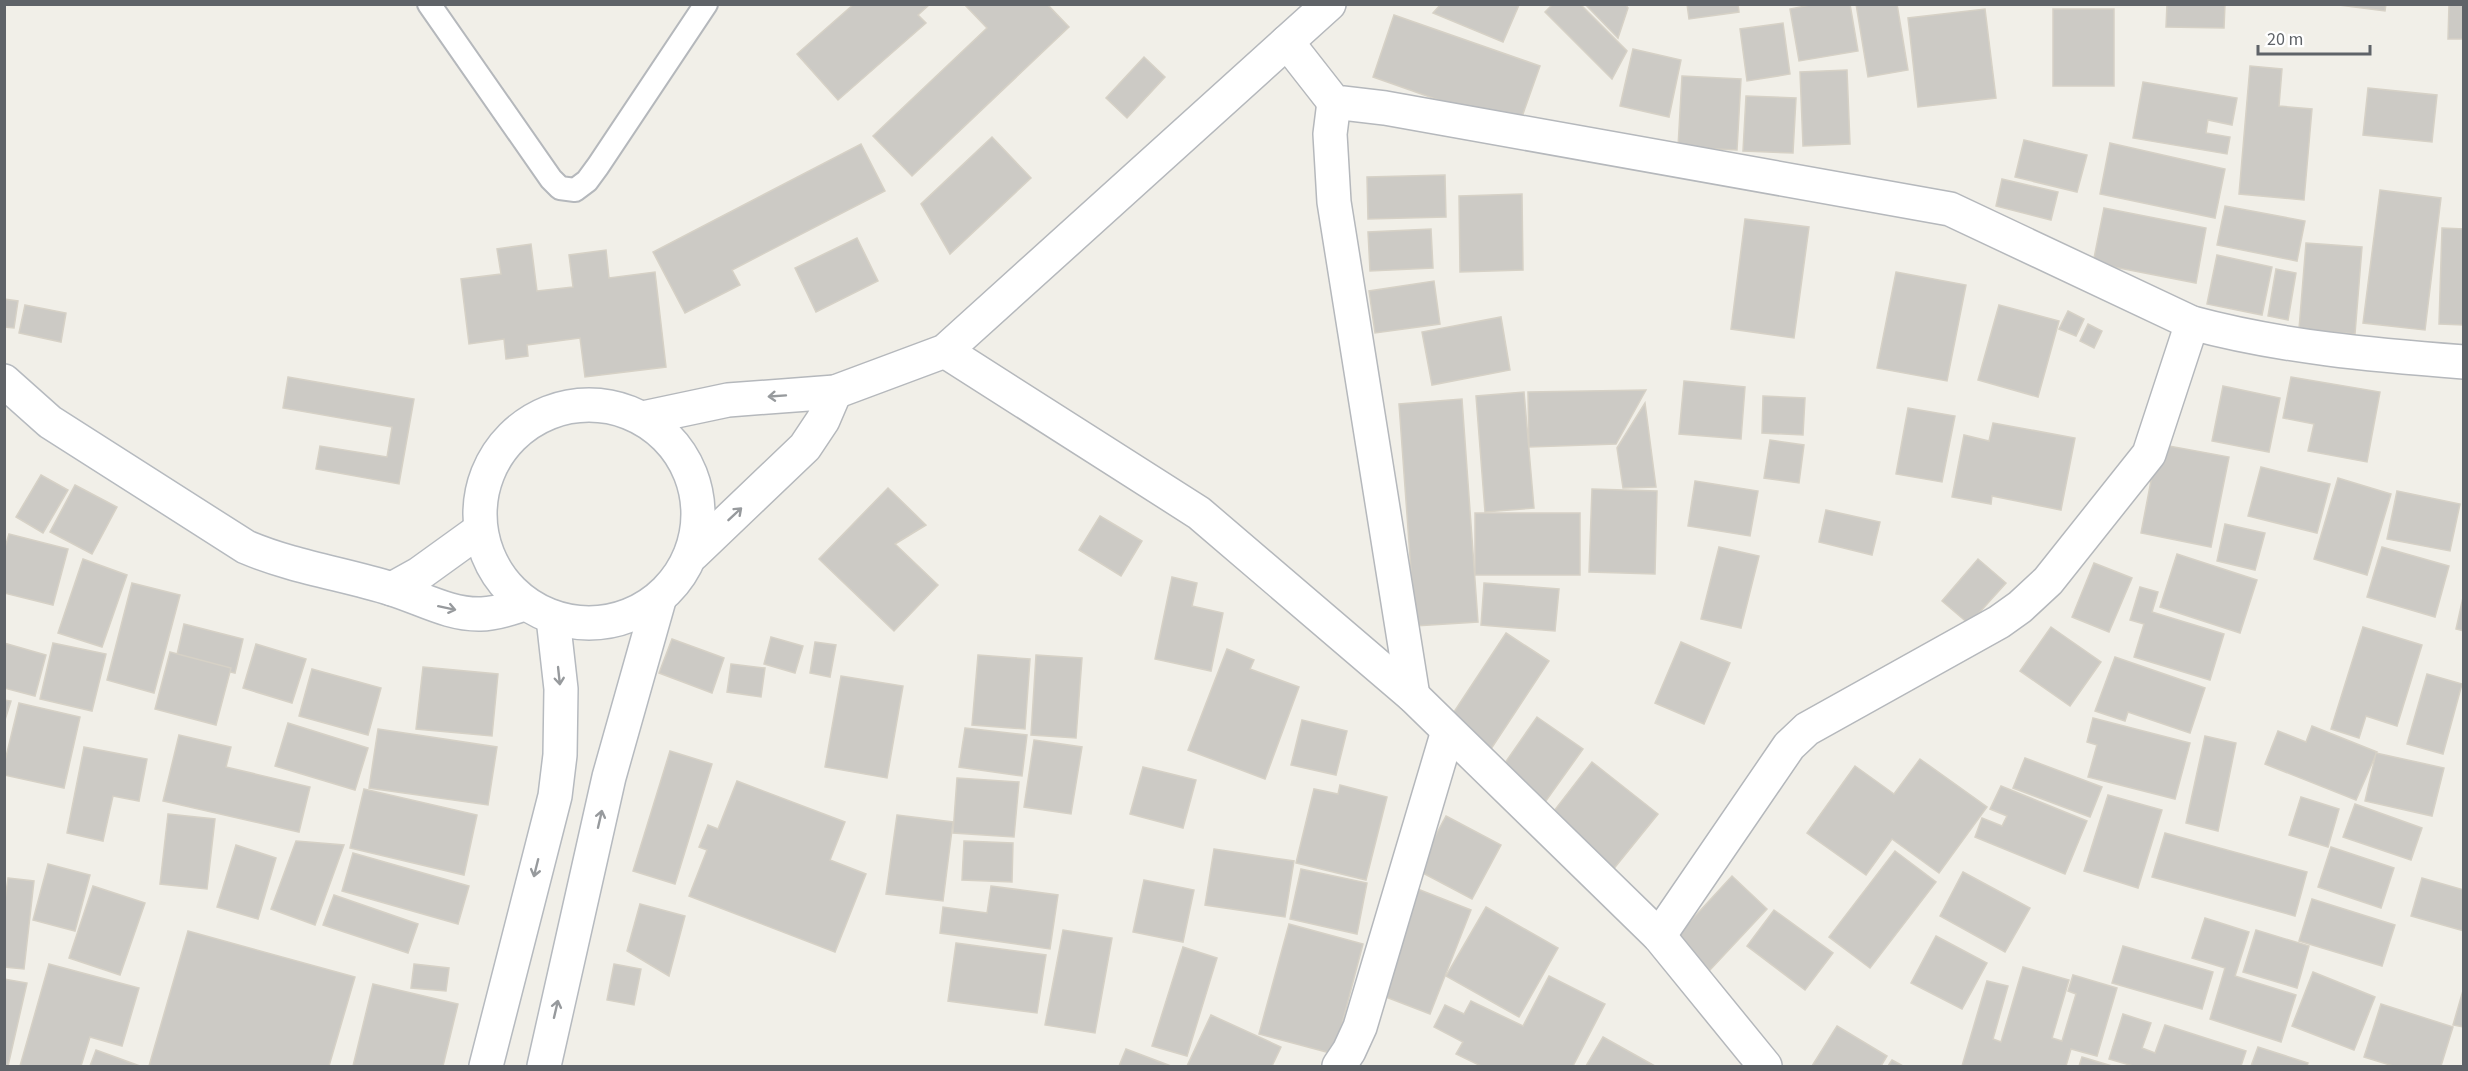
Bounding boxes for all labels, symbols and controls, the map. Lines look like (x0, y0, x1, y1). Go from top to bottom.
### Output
scale bar (2258, 18, 2370, 56)
text: 20 m (2267, 27, 2303, 52)
one-way arrow (767, 391, 787, 402)
one-way arrow (728, 507, 743, 521)
one-way arrow (437, 603, 456, 614)
one-way arrow (554, 665, 565, 685)
one-way arrow (594, 810, 606, 829)
one-way arrow (530, 858, 542, 877)
one-way arrow (551, 1000, 563, 1019)

